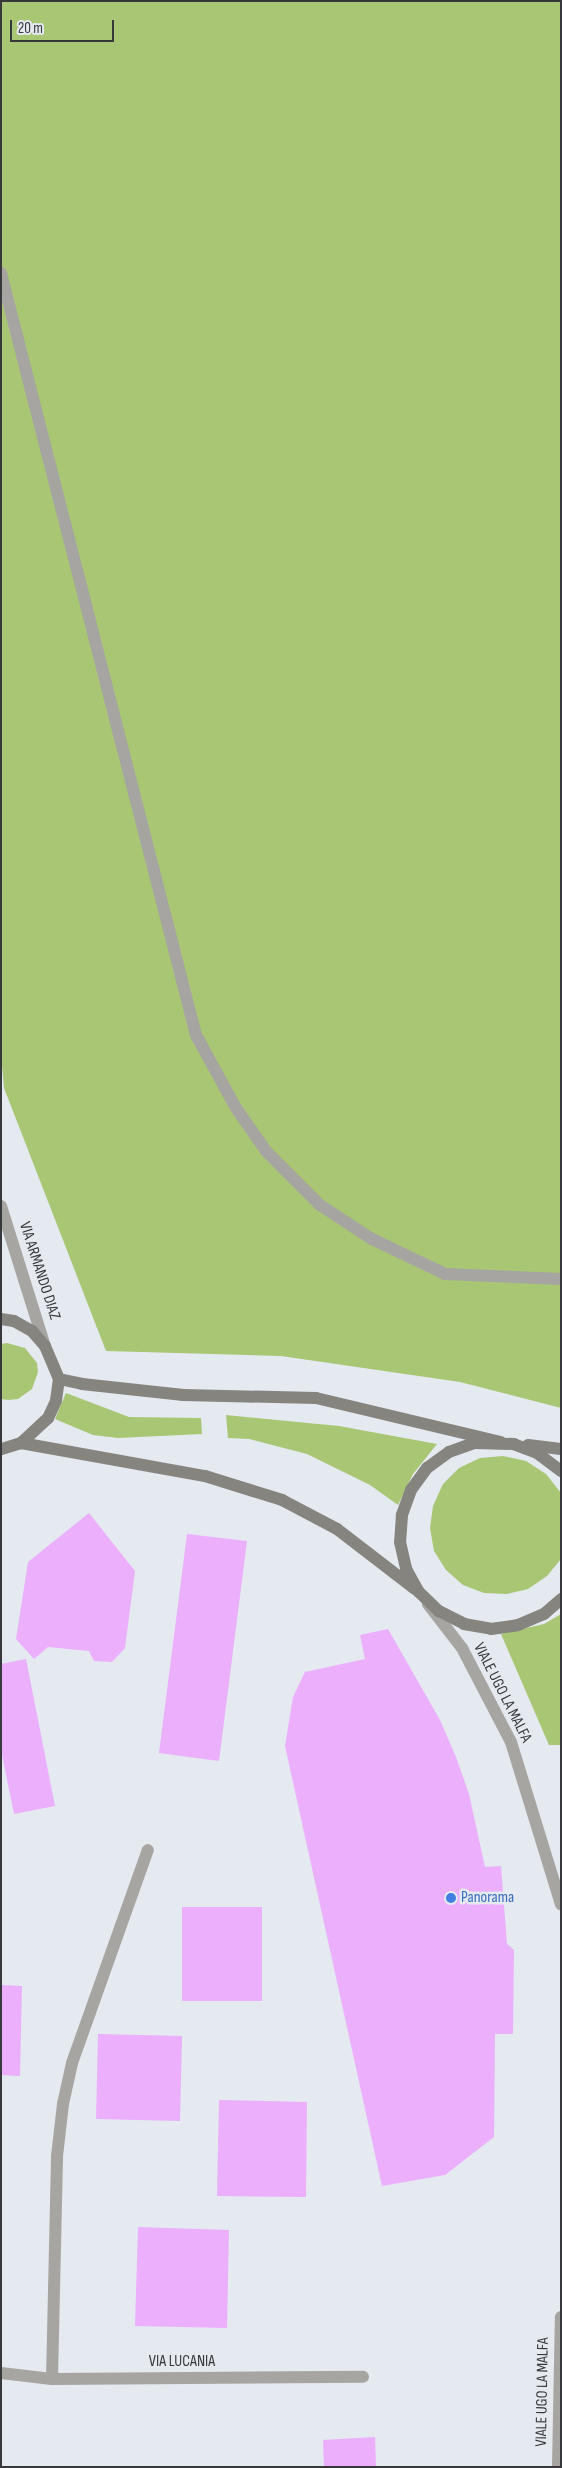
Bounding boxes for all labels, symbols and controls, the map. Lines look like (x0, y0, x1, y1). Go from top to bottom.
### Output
scale bar (12, 10, 116, 42)
text: 20 m (18, 19, 43, 38)
street label: VIA ARMANDO DIAZ (14, 1220, 64, 1322)
street label: VIALE UGO LA MALFA (469, 1640, 535, 1746)
place label: Panorama (461, 1888, 514, 1908)
marker: Panorama (445, 1892, 457, 1904)
street label: VIALE UGO LA MALFA (532, 2337, 554, 2447)
street label: VIA LUCANIA (149, 2352, 215, 2372)

